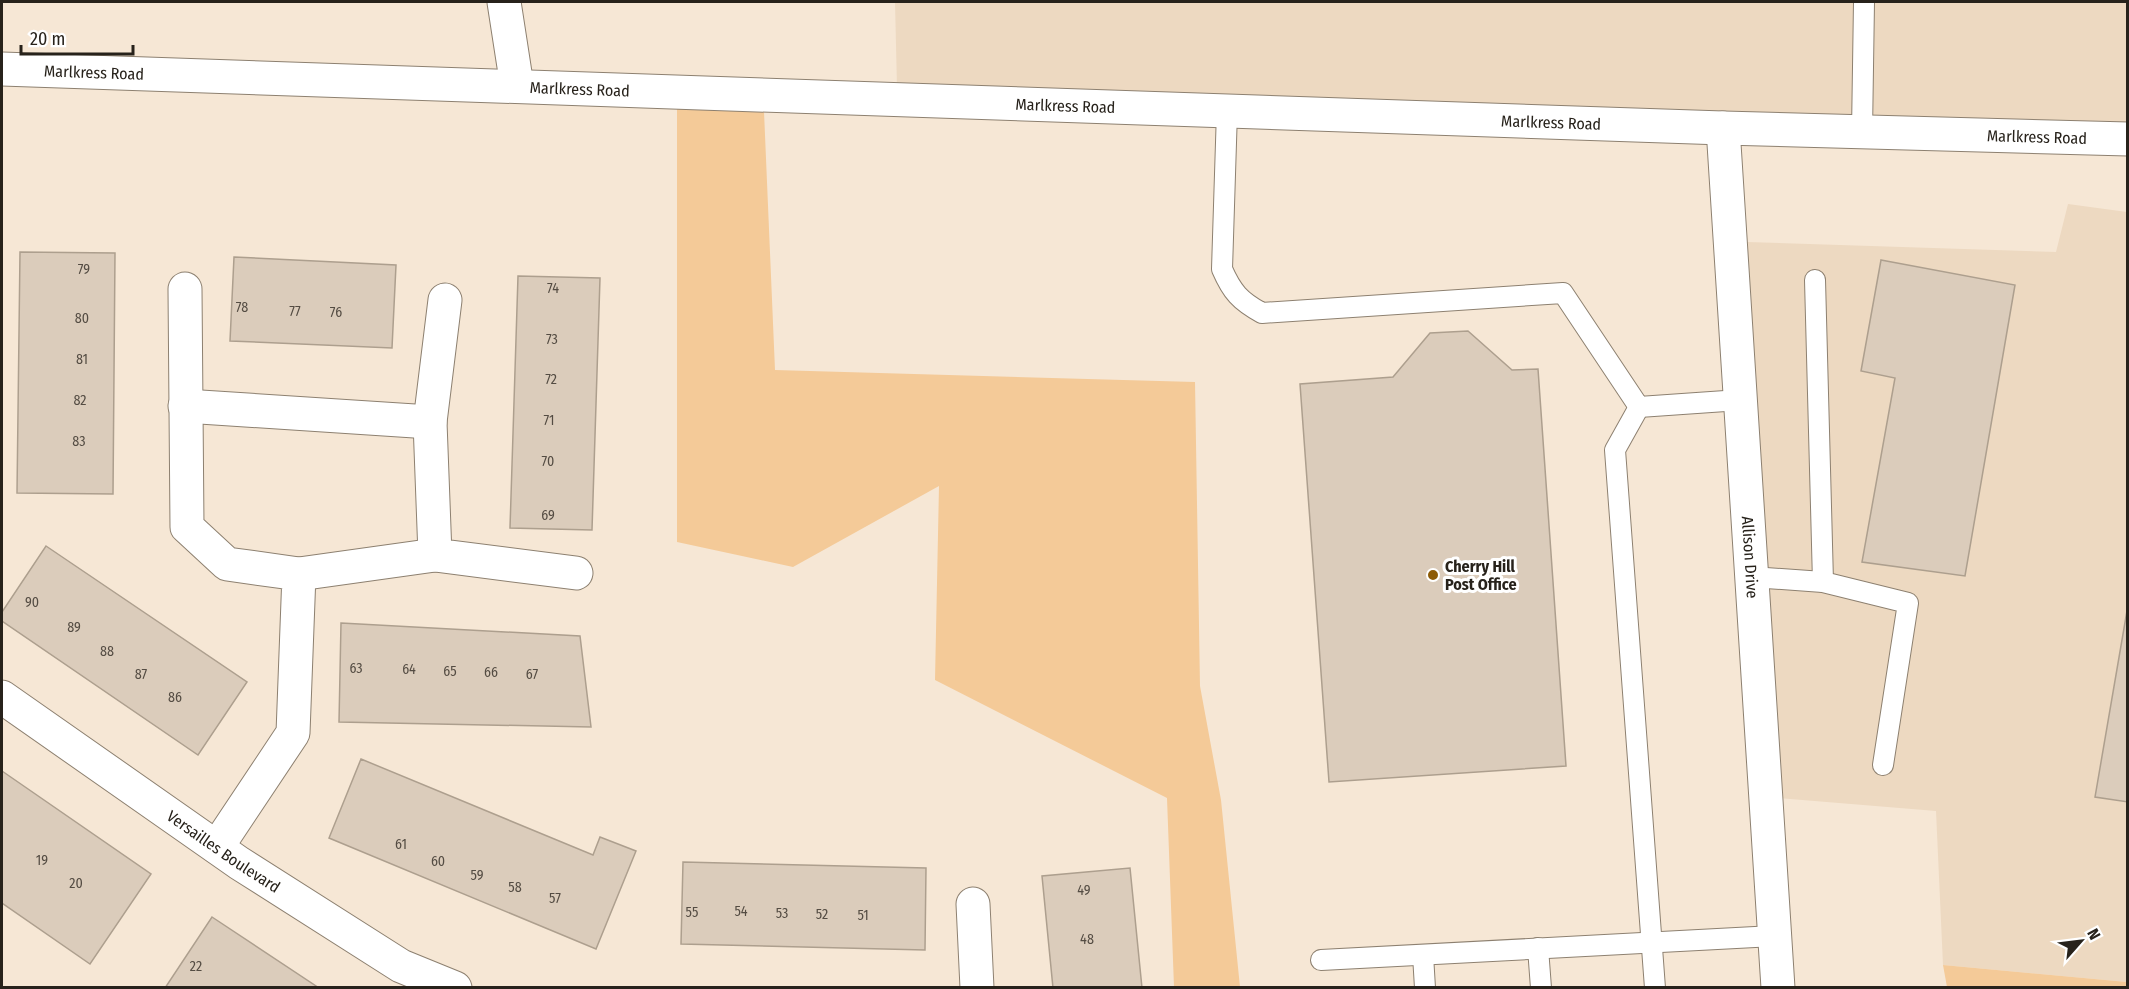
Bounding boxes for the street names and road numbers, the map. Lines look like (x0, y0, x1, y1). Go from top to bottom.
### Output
street label: Marlkress Road (44, 61, 144, 83)
street label: Marlkress Road (529, 78, 630, 100)
street label: Marlkress Road (1015, 94, 1116, 117)
street label: Marlkress Road (1501, 111, 1601, 133)
street label: Marlkress Road (1987, 126, 2087, 147)
street label: Allison Drive (1738, 515, 1763, 599)
street label: Versailles Boulevard (163, 806, 284, 896)

